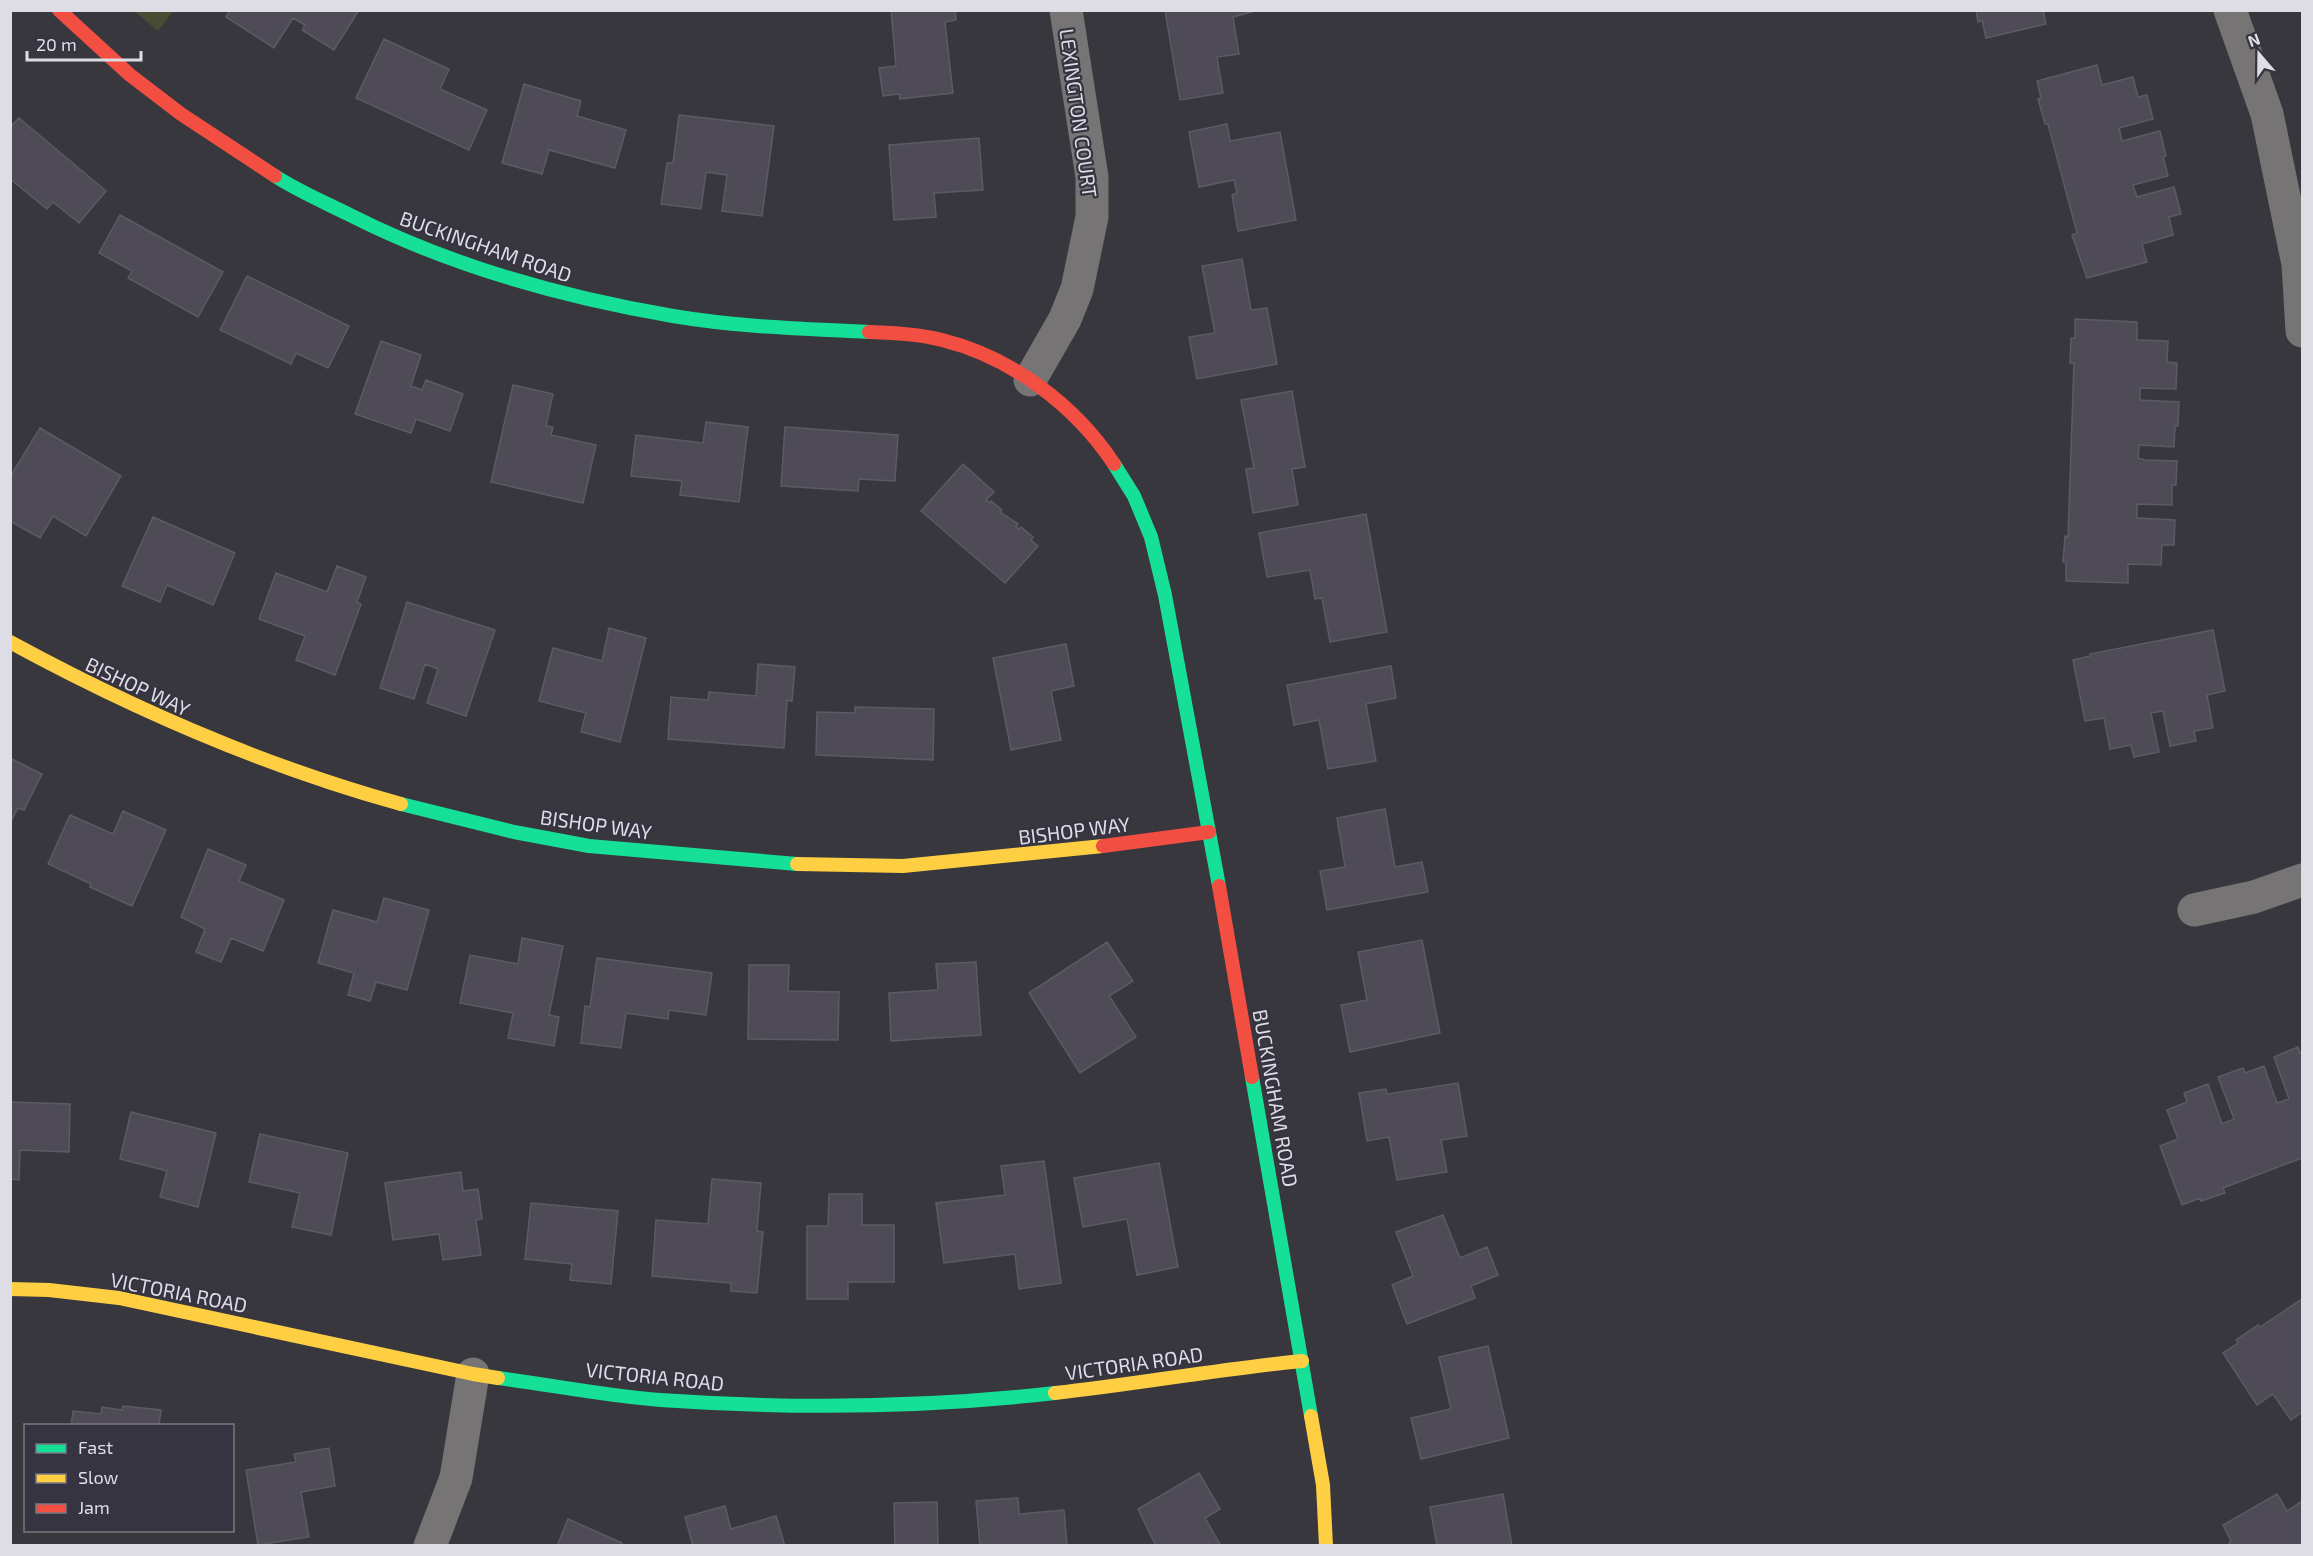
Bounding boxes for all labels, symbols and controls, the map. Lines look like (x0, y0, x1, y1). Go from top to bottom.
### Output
scale bar (27, 24, 141, 62)
north arrow (2229, 24, 2289, 84)
street label: LEXINGTON COURT (1055, 27, 1103, 199)
text: N (2245, 29, 2262, 50)
text: 20 m (36, 33, 77, 55)
street label: BUCKINGHAM ROAD (397, 205, 575, 287)
street label: BISHOP WAY (82, 651, 195, 721)
street label: BISHOP WAY (539, 804, 654, 844)
street label: BISHOP WAY (1017, 811, 1132, 849)
street label: BUCKINGHAM ROAD (1249, 1007, 1303, 1189)
street label: VICTORIA ROAD (109, 1267, 249, 1317)
street label: VICTORIA ROAD (1064, 1341, 1204, 1385)
street label: VICTORIA ROAD (585, 1357, 725, 1395)
legend (24, 1424, 234, 1532)
text: Fast (78, 1436, 113, 1458)
text: Slow (78, 1466, 119, 1488)
text: Jam (78, 1496, 110, 1518)

